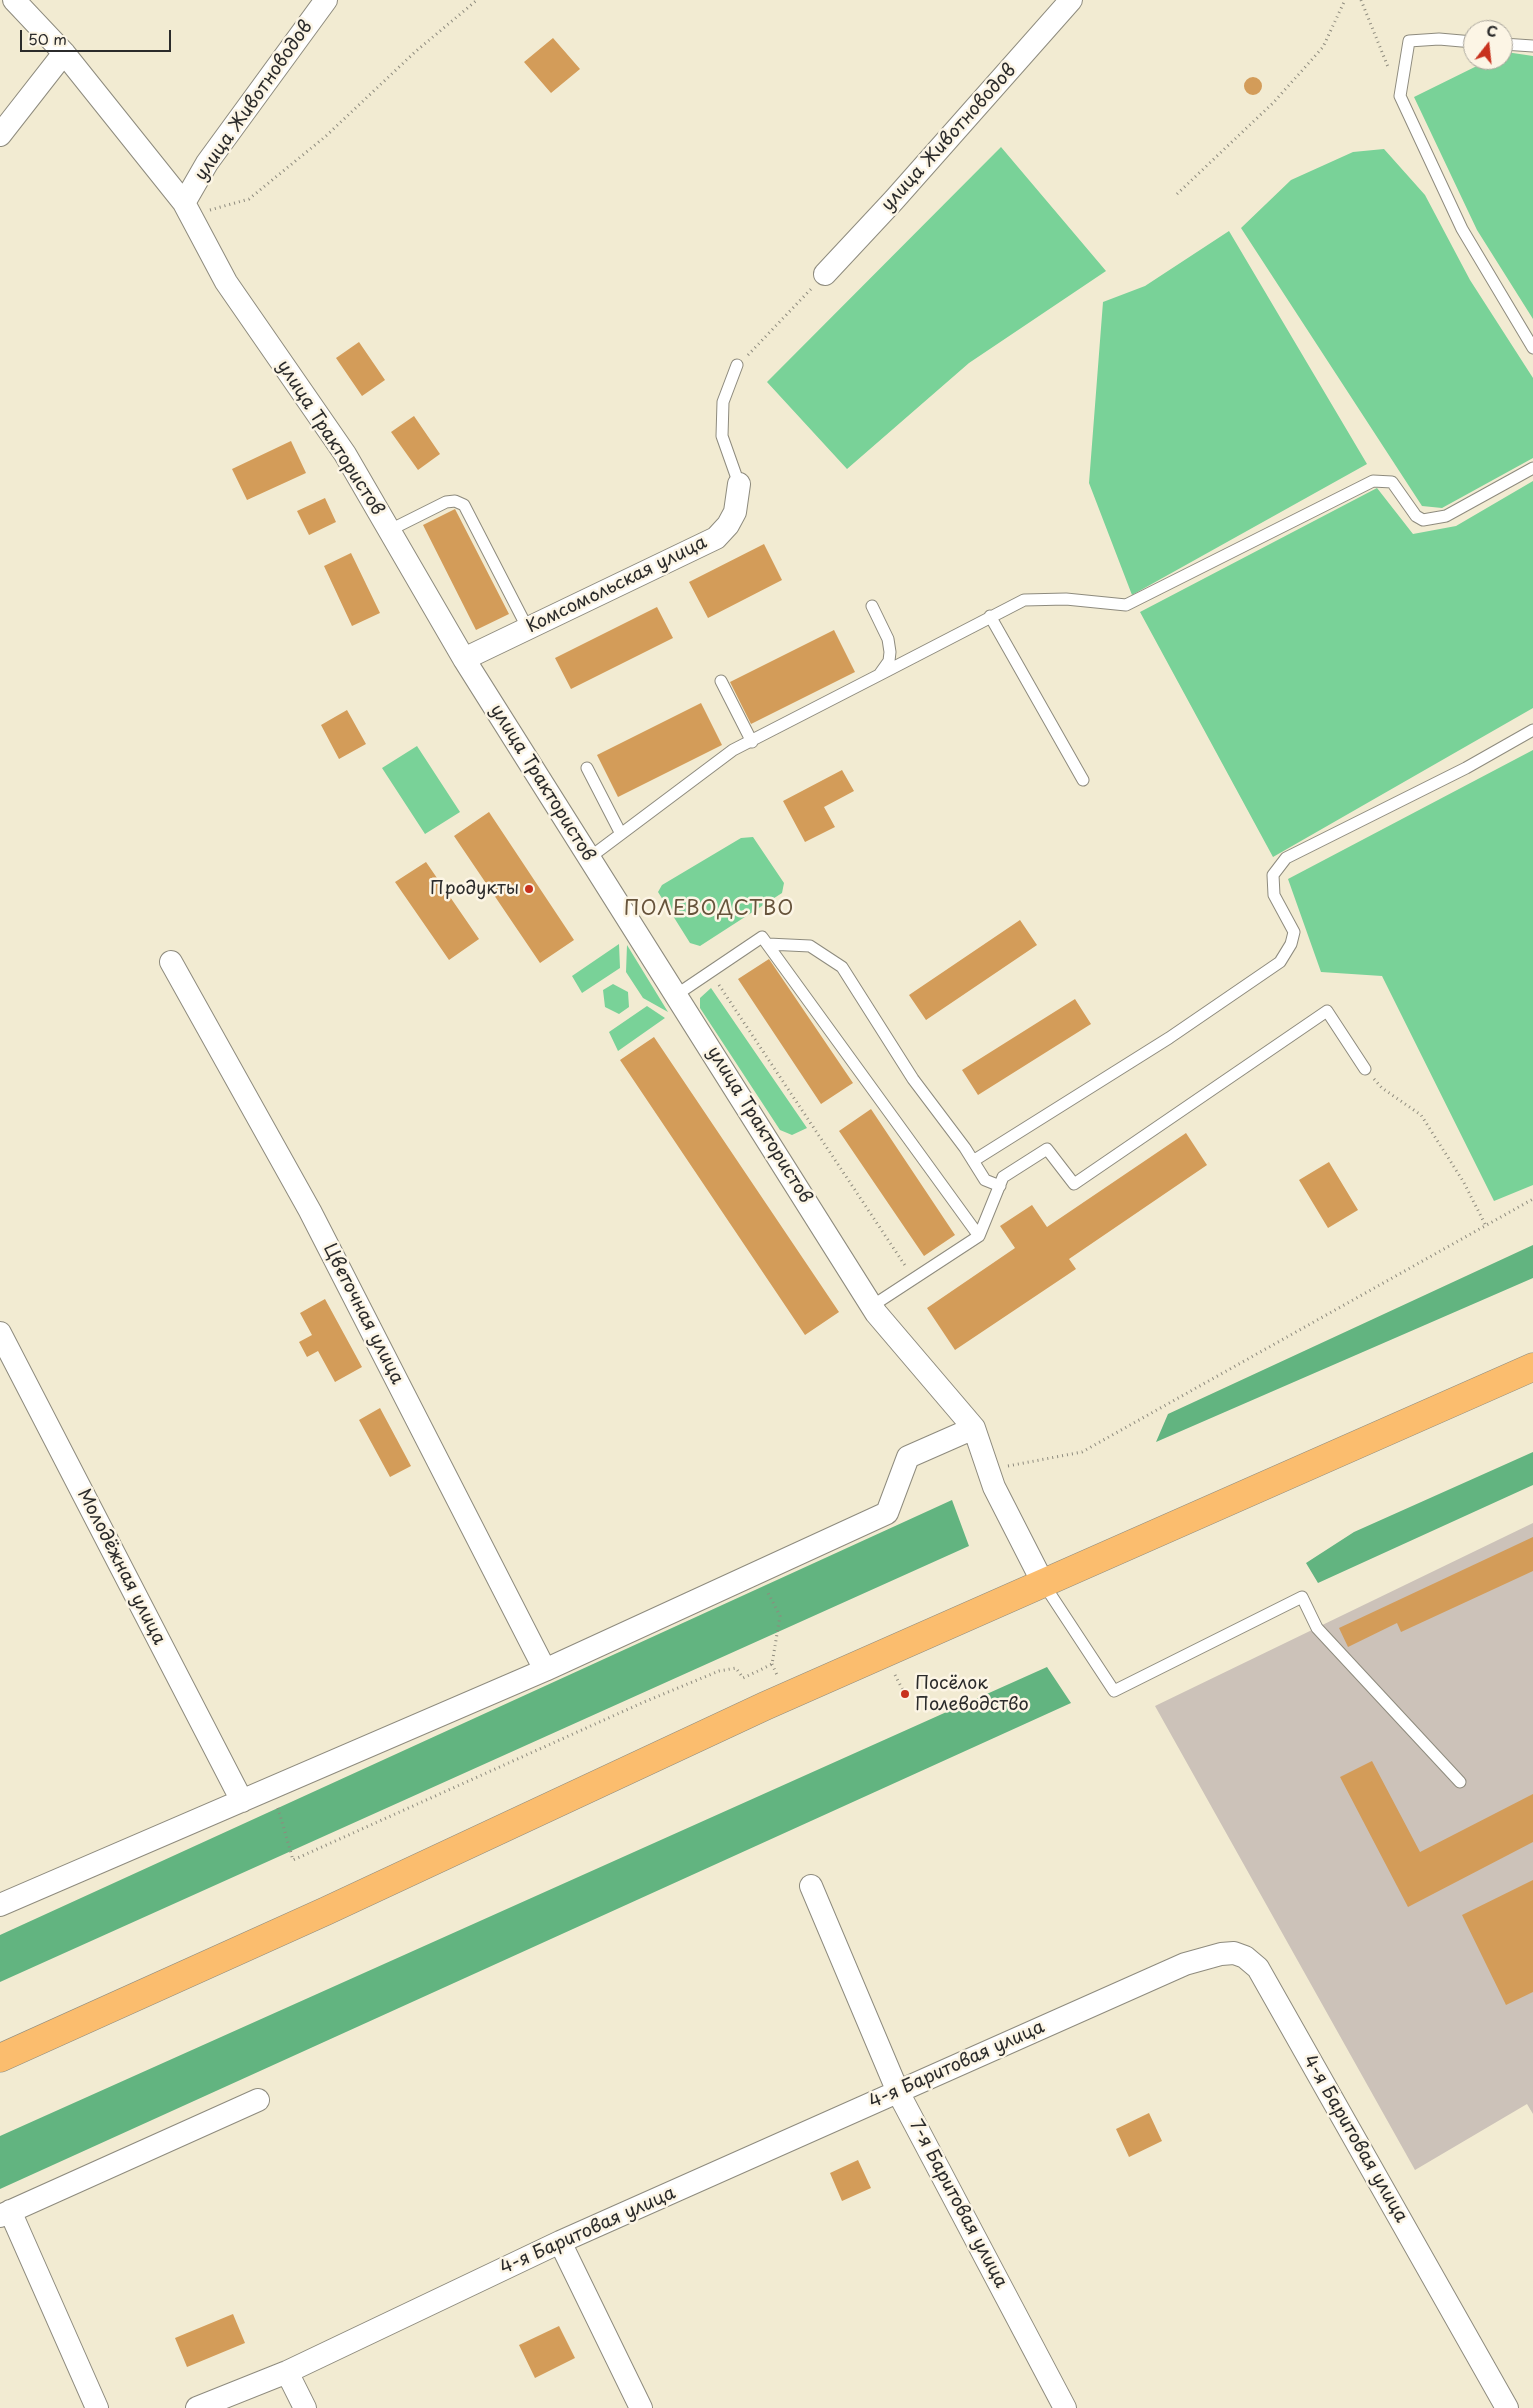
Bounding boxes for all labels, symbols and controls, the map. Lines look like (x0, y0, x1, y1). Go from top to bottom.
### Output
street label: улица Животноводов (191, 17, 317, 185)
scale bar (22, 20, 174, 52)
north arrow (1463, 20, 1513, 70)
text: С (1484, 20, 1500, 43)
text: 50 m (28, 27, 67, 50)
street label: улица Животноводов (877, 60, 1021, 216)
street label: улица Трактористов (272, 356, 388, 520)
street label: Комсомольская улица (523, 532, 711, 638)
street label: улица Трактористов (485, 701, 599, 865)
place label: Продукты (430, 878, 519, 900)
marker: Продукты (523, 883, 535, 895)
district label: ПОЛЕВОДСТВО (623, 897, 795, 921)
street label: улица Трактористов (702, 1043, 816, 1207)
street label: Цветочная улица (318, 1240, 408, 1388)
street label: Молодёжная улица (72, 1486, 170, 1648)
place label: Посёлок Полеводство (915, 1673, 1029, 1716)
marker: Посёлок Полеводство (899, 1688, 911, 1700)
street label: 4-я Баритовая улица (866, 2017, 1048, 2113)
street label: 4-я Баритовая улица (1298, 2051, 1412, 2227)
street label: 7-я Баритовая улица (904, 2116, 1012, 2292)
street label: 4-я Баритовая улица (497, 2183, 679, 2279)

